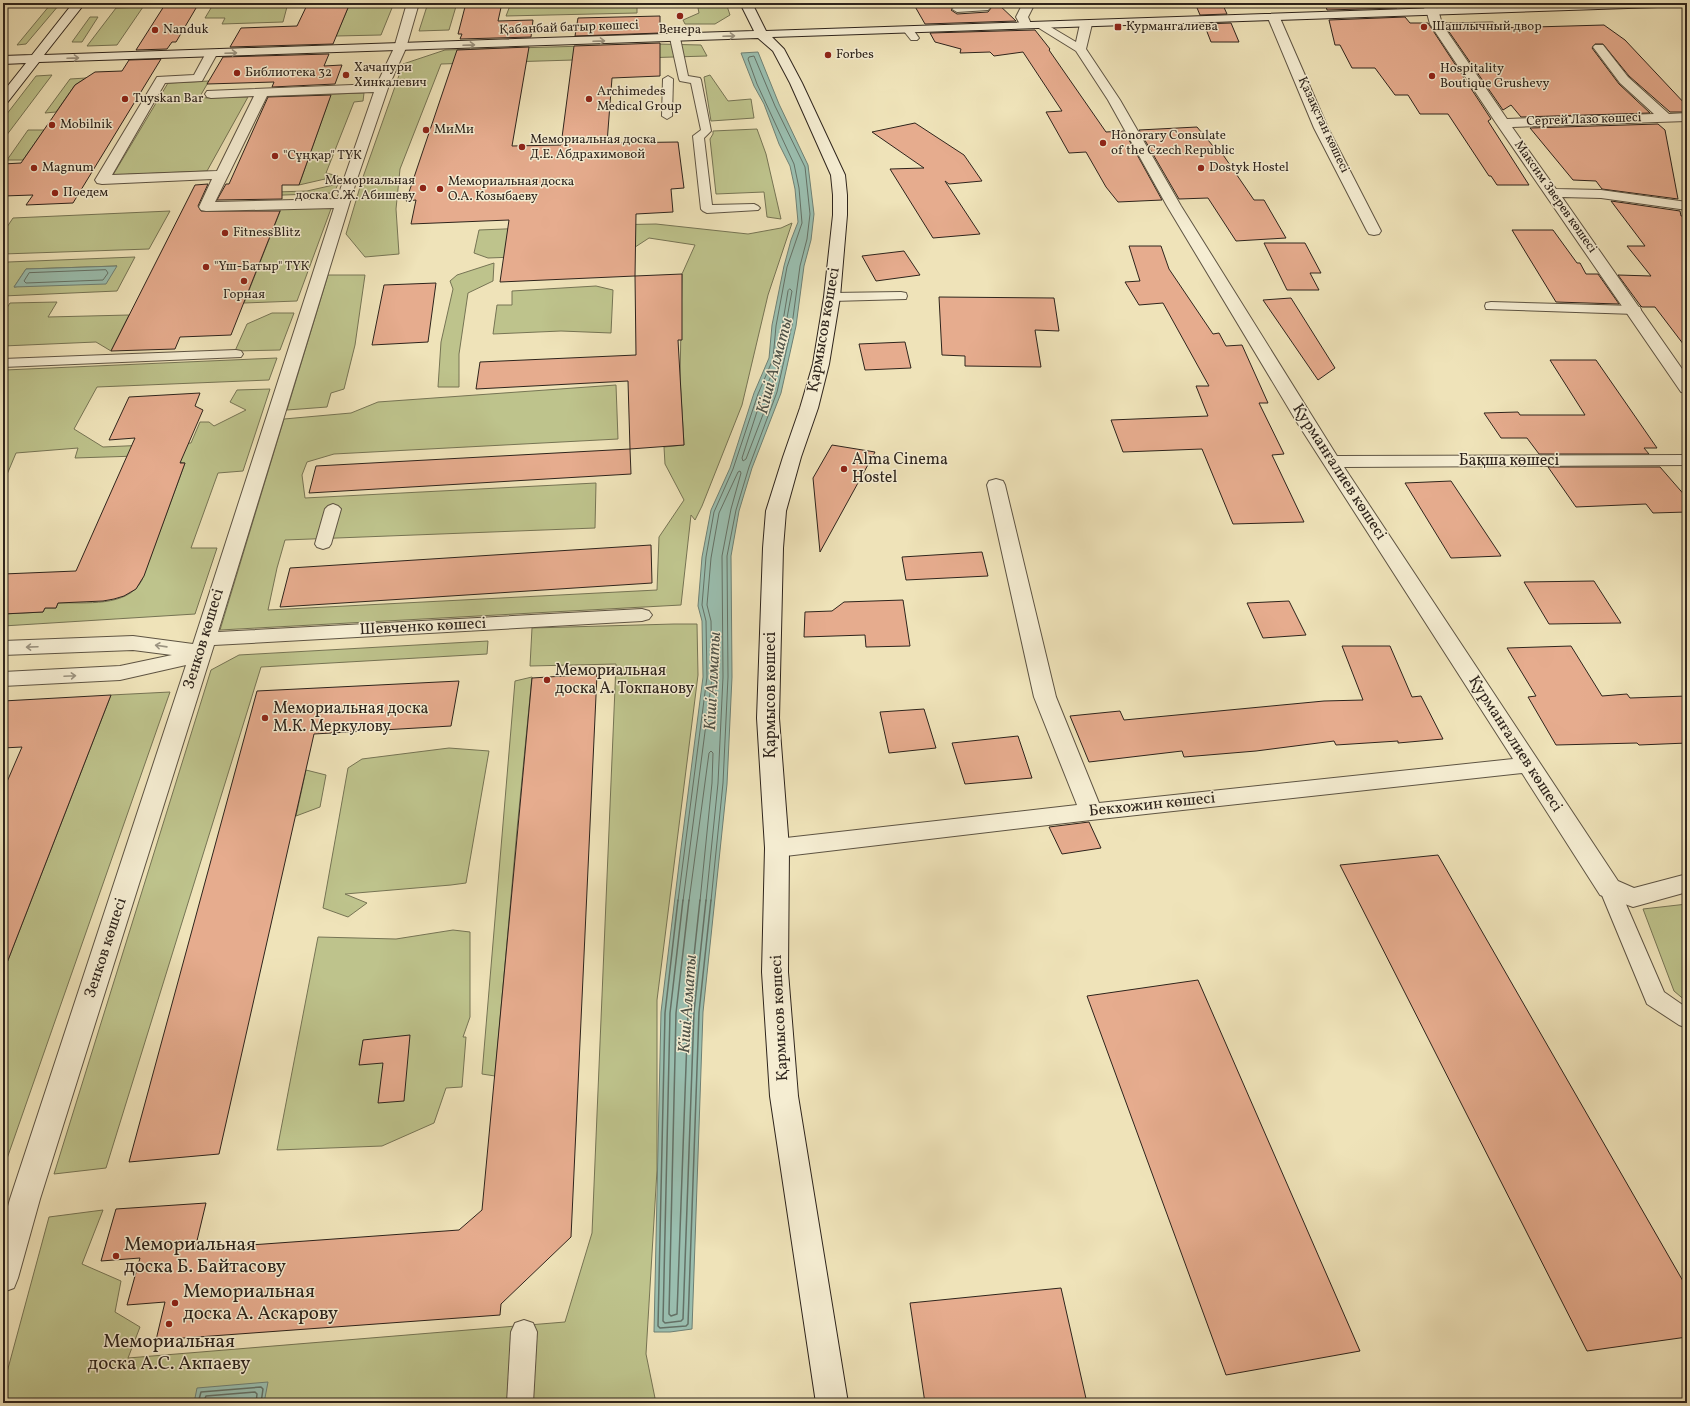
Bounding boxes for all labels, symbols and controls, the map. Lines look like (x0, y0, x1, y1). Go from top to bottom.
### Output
marker: Венера (675, 11, 685, 21)
street label: Қабанбай батыр көшесі (499, 17, 639, 39)
place label: Курмангалиева (1126, 18, 1218, 36)
place label: Шашлычный двор (1432, 18, 1542, 36)
place label: Nanduk (163, 21, 209, 39)
place label: Венера (659, 21, 701, 39)
marker: Курмангалиева (1113, 22, 1123, 32)
marker: Шашлычный двор (1419, 22, 1429, 32)
marker: Nanduk (150, 25, 160, 35)
one-way arrow (722, 33, 735, 40)
one-way arrow (592, 37, 605, 45)
one-way arrow (462, 41, 475, 49)
place label: Forbes (836, 46, 874, 64)
one-way arrow (224, 49, 237, 57)
marker: Forbes (823, 50, 833, 60)
one-way arrow (66, 55, 79, 62)
place label: Хачапури Хинкалевич (354, 59, 427, 92)
place label: Hospitality Boutique Grushevy (1440, 60, 1550, 93)
place label: Библиотека 32 (245, 64, 332, 82)
marker: Библиотека 32 (232, 68, 242, 78)
marker: Хачапури Хинкалевич (341, 70, 351, 80)
marker: Hospitality Boutique Grushevy (1427, 71, 1437, 81)
street label: Қазақстан көшесі (1293, 74, 1353, 176)
place label: Archimedes Medical Group (597, 83, 682, 116)
place label: Tuyskan Bar (133, 90, 204, 108)
marker: Tuyskan Bar (120, 94, 130, 104)
marker: Archimedes Medical Group (584, 94, 594, 104)
street label: Сергей Лазо көшесі (1526, 109, 1642, 131)
place label: Mobilnik (60, 116, 112, 134)
marker: Mobilnik (47, 120, 57, 130)
place label: МиМи (434, 121, 474, 139)
marker: МиМи (421, 125, 431, 135)
place label: Honorary Consulate of the Czech Republic (1111, 127, 1235, 160)
place label: Мемориальная доска Д.Е. Абдрахимовой (530, 131, 656, 164)
street label: Максим Зверев көшесі (1509, 137, 1601, 257)
marker: Honorary Consulate of the Czech Republic (1098, 138, 1108, 148)
marker: Мемориальная доска Д.Е. Абдрахимовой (517, 142, 527, 152)
place label: "Сұңқар" ТҮК (283, 147, 362, 165)
marker: "Сұңқар" ТҮК (270, 151, 280, 161)
place label: Magnum (42, 159, 94, 177)
place label: Dostyk Hostel (1209, 159, 1289, 177)
marker: Magnum (29, 163, 39, 173)
marker: Dostyk Hostel (1196, 163, 1206, 173)
place label: Мемориальная доска С.Ж. Абишеву (295, 172, 415, 205)
place label: Мемориальная доска О.А. Козыбаеву (448, 173, 574, 206)
marker: Мемориальная доска С.Ж. Абишеву (418, 183, 428, 193)
place label: Поедем (63, 184, 108, 202)
marker: Мемориальная доска О.А. Козыбаеву (435, 184, 445, 194)
marker: Поедем (50, 188, 60, 198)
place label: FitnessBlitz (233, 224, 300, 242)
marker: FitnessBlitz (220, 228, 230, 238)
place label: "Үш-Батыр" ТҮК (214, 258, 310, 276)
marker: "Үш-Батыр" ТҮК (201, 262, 211, 272)
street label: Қармысов көшесі (802, 265, 846, 394)
marker: Горная (239, 276, 249, 286)
place label: Горная (223, 286, 265, 304)
water label: Кіші Алматы (751, 315, 799, 417)
street label: Қурманғалиев көшесі (1287, 399, 1392, 545)
place label: Alma Cinema Hostel (852, 449, 948, 489)
street label: Бақша көшесі (1459, 450, 1559, 472)
marker: Alma Cinema Hostel (839, 464, 849, 474)
street label: Зенков көшесі (178, 586, 230, 692)
street label: Шевченко көшесі (359, 613, 487, 641)
water label: Кіші Алматы (699, 631, 727, 731)
street label: Қармысов көшесі (760, 631, 782, 758)
one-way arrow (155, 642, 168, 650)
one-way arrow (26, 643, 39, 651)
place label: Мемориальная доска А. Токпанову (555, 660, 694, 700)
street label: Қурманғалиев көшесі (1463, 671, 1568, 817)
one-way arrow (63, 672, 76, 679)
marker: Мемориальная доска А. Токпанову (542, 675, 552, 685)
place label: Мемориальная доска М.К. Меркулову (273, 698, 429, 738)
marker: Мемориальная доска М.К. Меркулову (260, 713, 270, 723)
street label: Бекхожин көшесі (1088, 787, 1217, 823)
street label: Зенков көшесі (79, 895, 133, 1001)
water label: Кіші Алматы (673, 954, 703, 1054)
street label: Қармысов көшесі (766, 954, 794, 1082)
place label: Мемориальная доска Б. Байтасову (124, 1232, 286, 1280)
marker: Мемориальная доска Б. Байтасову (111, 1251, 121, 1261)
place label: Мемориальная доска А. Аскарову (183, 1279, 338, 1327)
marker: Мемориальная доска А. Аскарову (170, 1298, 180, 1308)
marker: Мемориальная доска А.С. Акпаеву (164, 1319, 174, 1329)
place label: Мемориальная доска А.С. Акпаеву (87, 1329, 251, 1377)

